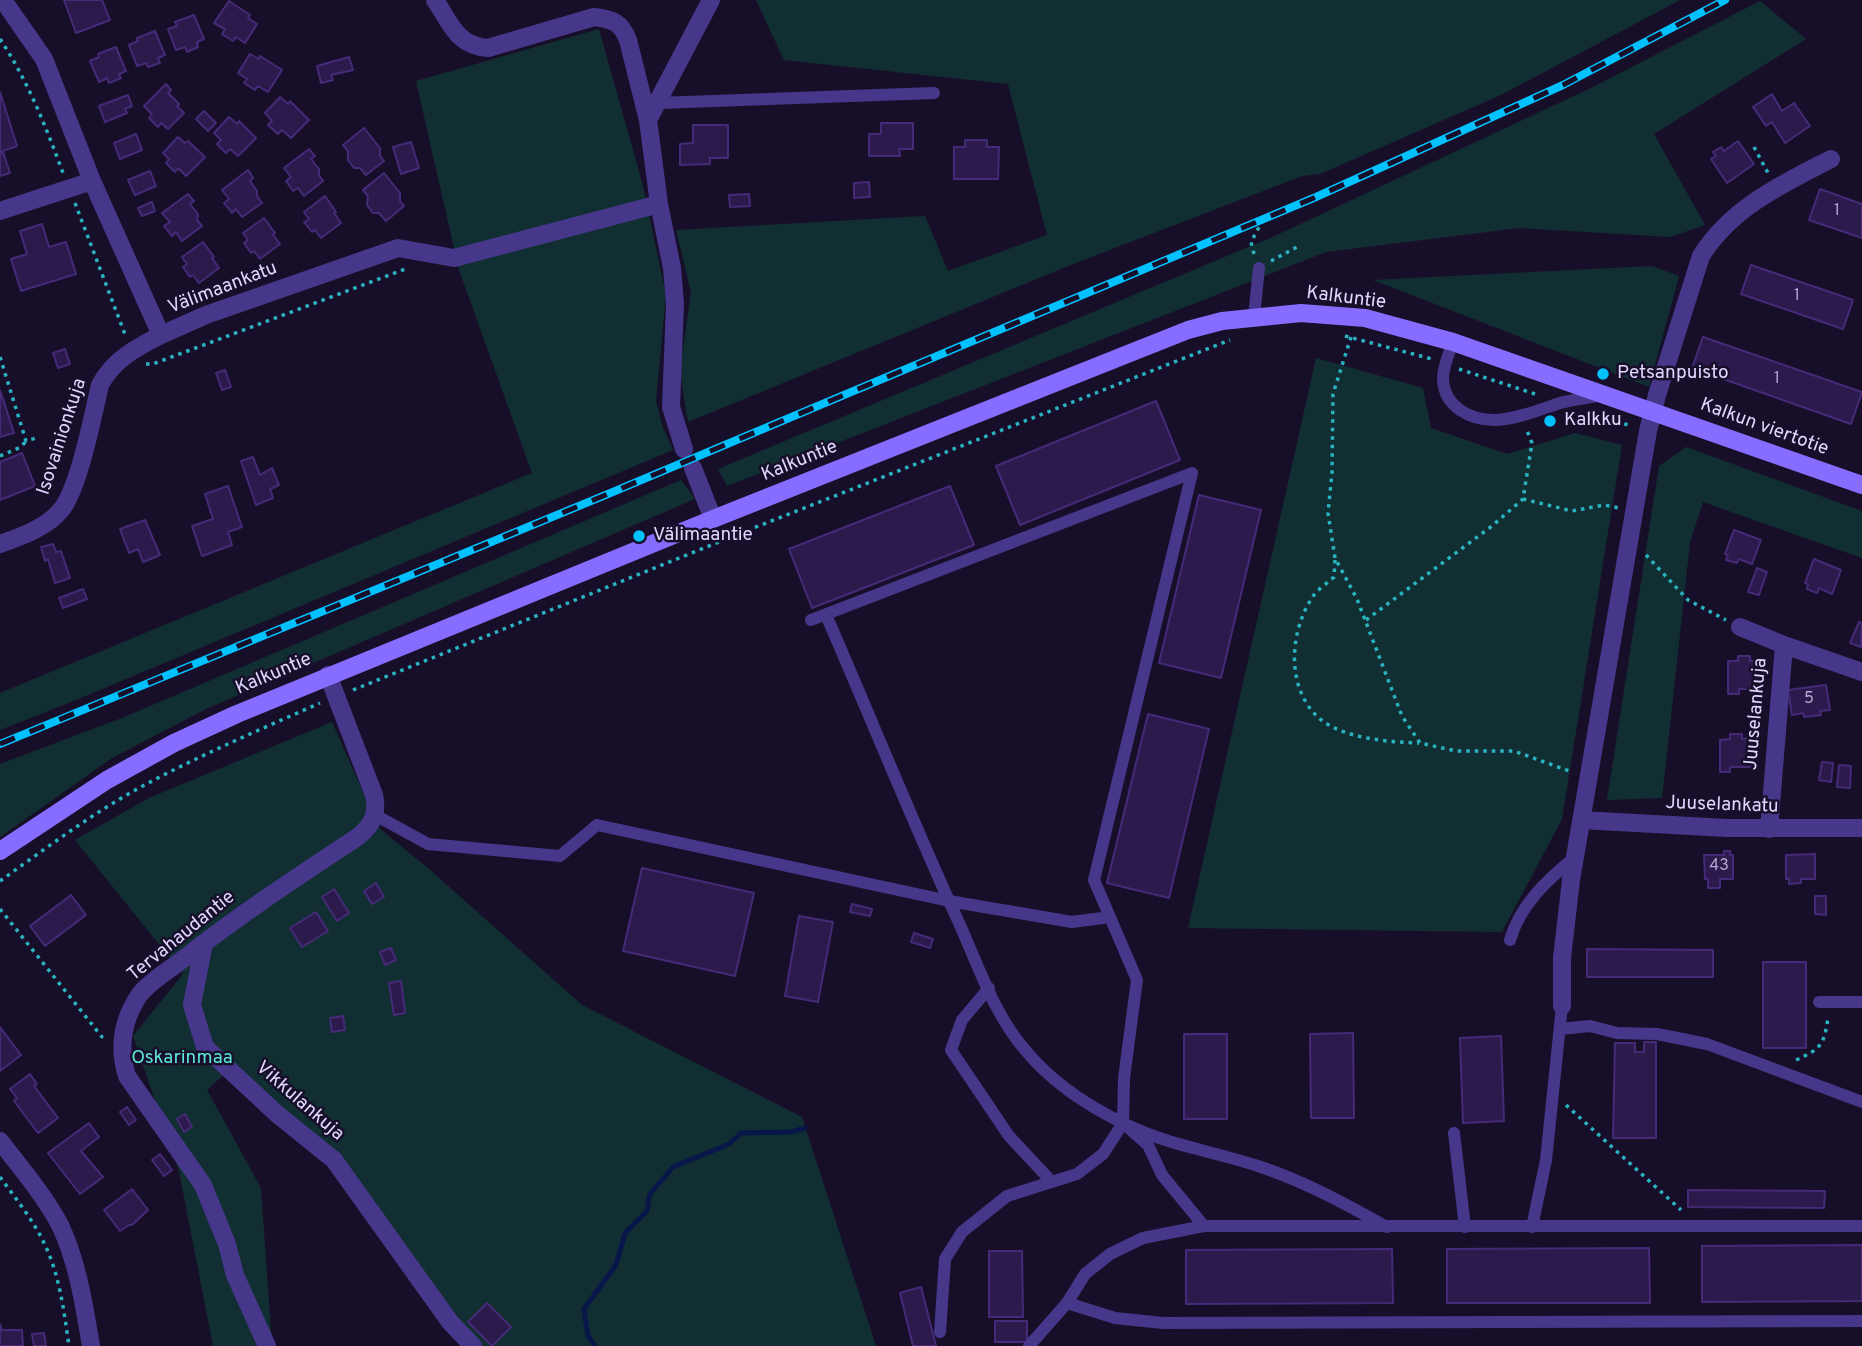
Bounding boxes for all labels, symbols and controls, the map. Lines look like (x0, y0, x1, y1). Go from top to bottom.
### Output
house number: 1 (1834, 202, 1840, 222)
street label: Välimaankatu (165, 258, 281, 320)
street label: Kalkuntie (1305, 283, 1387, 315)
house number: 1 (1794, 287, 1800, 307)
place label: Petsanpuisto (1617, 363, 1729, 385)
marker: Petsanpuisto (1595, 366, 1611, 382)
house number: 1 (1774, 370, 1780, 390)
street label: Isovainionkuja (33, 376, 93, 498)
street label: Kalkun viertotie (1697, 394, 1831, 462)
place label: Kalkku (1564, 410, 1622, 432)
marker: Kalkku (1542, 413, 1558, 429)
street label: Kalkuntie (759, 436, 841, 488)
place label: Välimaantie (653, 525, 753, 547)
marker: Välimaantie (631, 528, 647, 544)
street label: Kalkuntie (233, 649, 315, 701)
street label: Juuselankuja (1741, 657, 1773, 771)
house number: 5 (1804, 690, 1814, 710)
street label: Juuselankatu (1665, 793, 1779, 819)
house number: 43 (1709, 857, 1729, 877)
street label: Tervahaudantie (124, 887, 240, 987)
park label: Oskarinmaa (131, 1048, 233, 1070)
street label: Vikkulankuja (250, 1057, 348, 1147)

